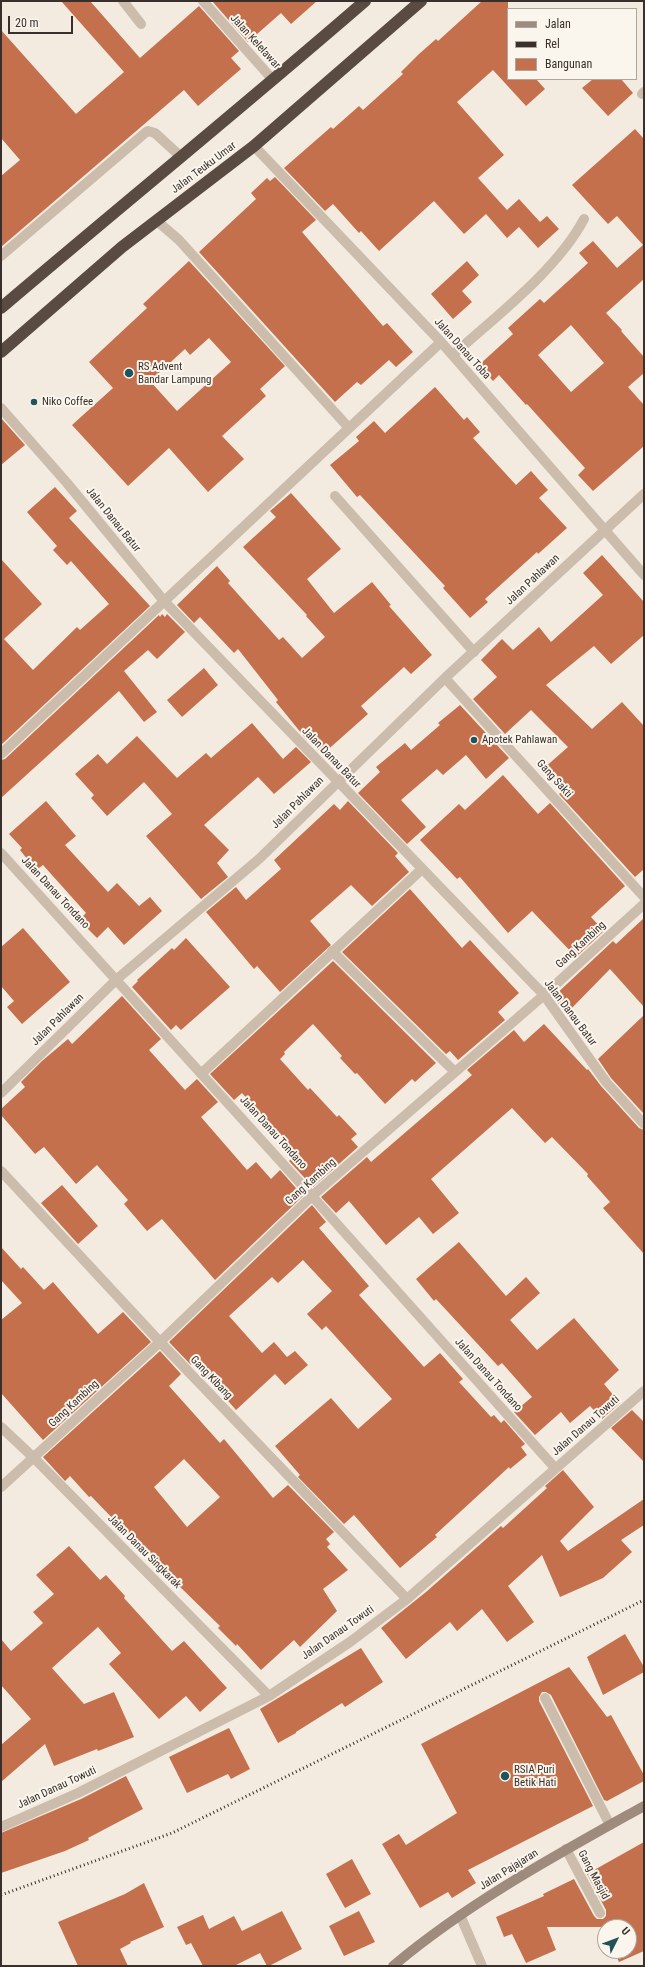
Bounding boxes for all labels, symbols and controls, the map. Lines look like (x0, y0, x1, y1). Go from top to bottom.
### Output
scale bar (10, 8, 75, 34)
legend (507, 8, 637, 80)
street label: Jalan Kelelawar (227, 12, 283, 72)
text: 20 m (15, 16, 39, 30)
text: Jalan (545, 17, 571, 31)
text: Rel (545, 37, 560, 51)
text: Bangunan (545, 57, 592, 71)
street label: Jalan Teuku Umar (169, 139, 239, 197)
street label: Jalan Danau Toba (431, 316, 493, 382)
place label: RS Advent Bandar Lampung (138, 360, 211, 386)
marker: RS Advent Bandar Lampung (123, 367, 135, 379)
place label: Niko Coffee (42, 395, 93, 409)
marker: Niko Coffee (29, 397, 39, 407)
street label: Jalan Danau Batur (83, 485, 143, 555)
street label: Jalan Pahlawan (503, 552, 563, 608)
street label: Jalan Danau Batur (299, 725, 363, 791)
place label: Apotek Pahlawan (482, 733, 557, 747)
marker: Apotek Pahlawan (469, 735, 479, 745)
street label: Gang Sakti (533, 757, 575, 801)
street label: Jalan Pahlawan (269, 774, 327, 832)
street label: Jalan Danau Tondano (18, 854, 92, 932)
street label: Gang Kambing (553, 919, 609, 971)
street label: Jalan Danau Batur (541, 977, 599, 1049)
street label: Jalan Pahlawan (29, 991, 87, 1049)
street label: Jalan Danau Tondano (237, 1094, 309, 1172)
street label: Gang Kambing (283, 1156, 339, 1208)
street label: Jalan Danau Tondano (452, 1336, 524, 1414)
street label: Gang Kibang (187, 1354, 235, 1402)
street label: Gang Kambing (46, 1378, 102, 1430)
street label: Jalan Danau Towuti (550, 1393, 622, 1459)
street label: Jalan Danau Singkarak (104, 1512, 184, 1592)
street label: Jalan Danau Towuti (299, 1603, 377, 1663)
place label: RSIA Puri Betik Hati (514, 1763, 556, 1789)
street label: Jalan Danau Towuti (16, 1764, 98, 1812)
marker: RSIA Puri Betik Hati (499, 1770, 511, 1782)
street label: Jalan Pajajaran (477, 1847, 541, 1893)
street label: Gang Masjid (574, 1848, 612, 1902)
north arrow (597, 1919, 637, 1959)
text: U (619, 1925, 632, 1938)

